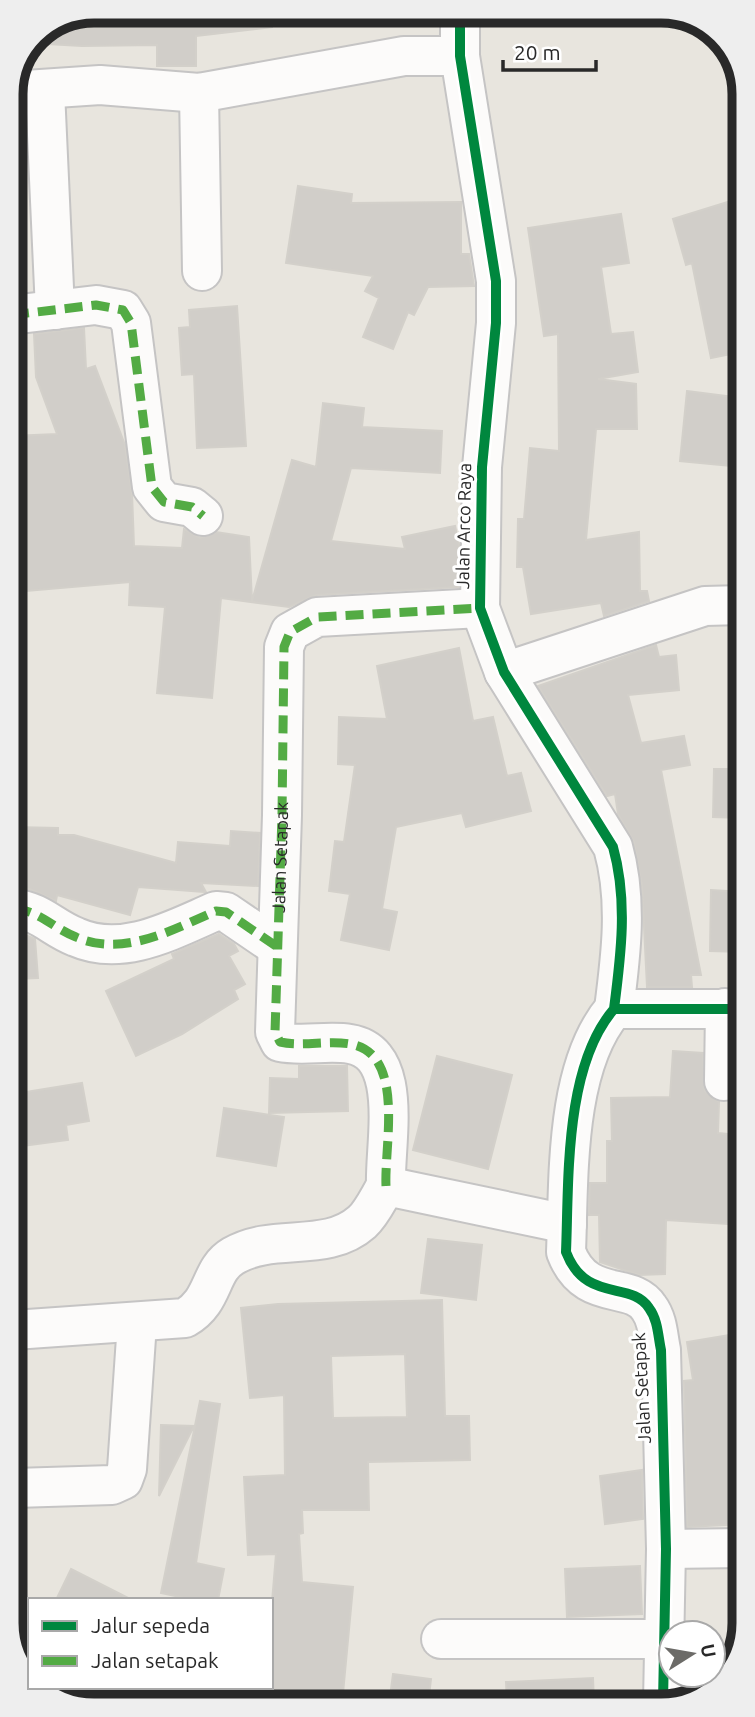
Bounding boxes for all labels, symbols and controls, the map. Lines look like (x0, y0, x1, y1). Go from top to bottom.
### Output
scale bar (503, 28, 596, 72)
text: 20 m (514, 40, 561, 64)
street label: Jalan Arco Raya (452, 463, 474, 589)
street label: Jalan Setapak (268, 802, 291, 913)
street label: Jalan Setapak (628, 1332, 654, 1444)
legend (28, 1598, 273, 1689)
text: Jalur sepeda (91, 1613, 210, 1637)
north arrow (657, 1619, 727, 1689)
text: U (697, 1642, 721, 1659)
text: Jalan setapak (91, 1648, 219, 1672)

